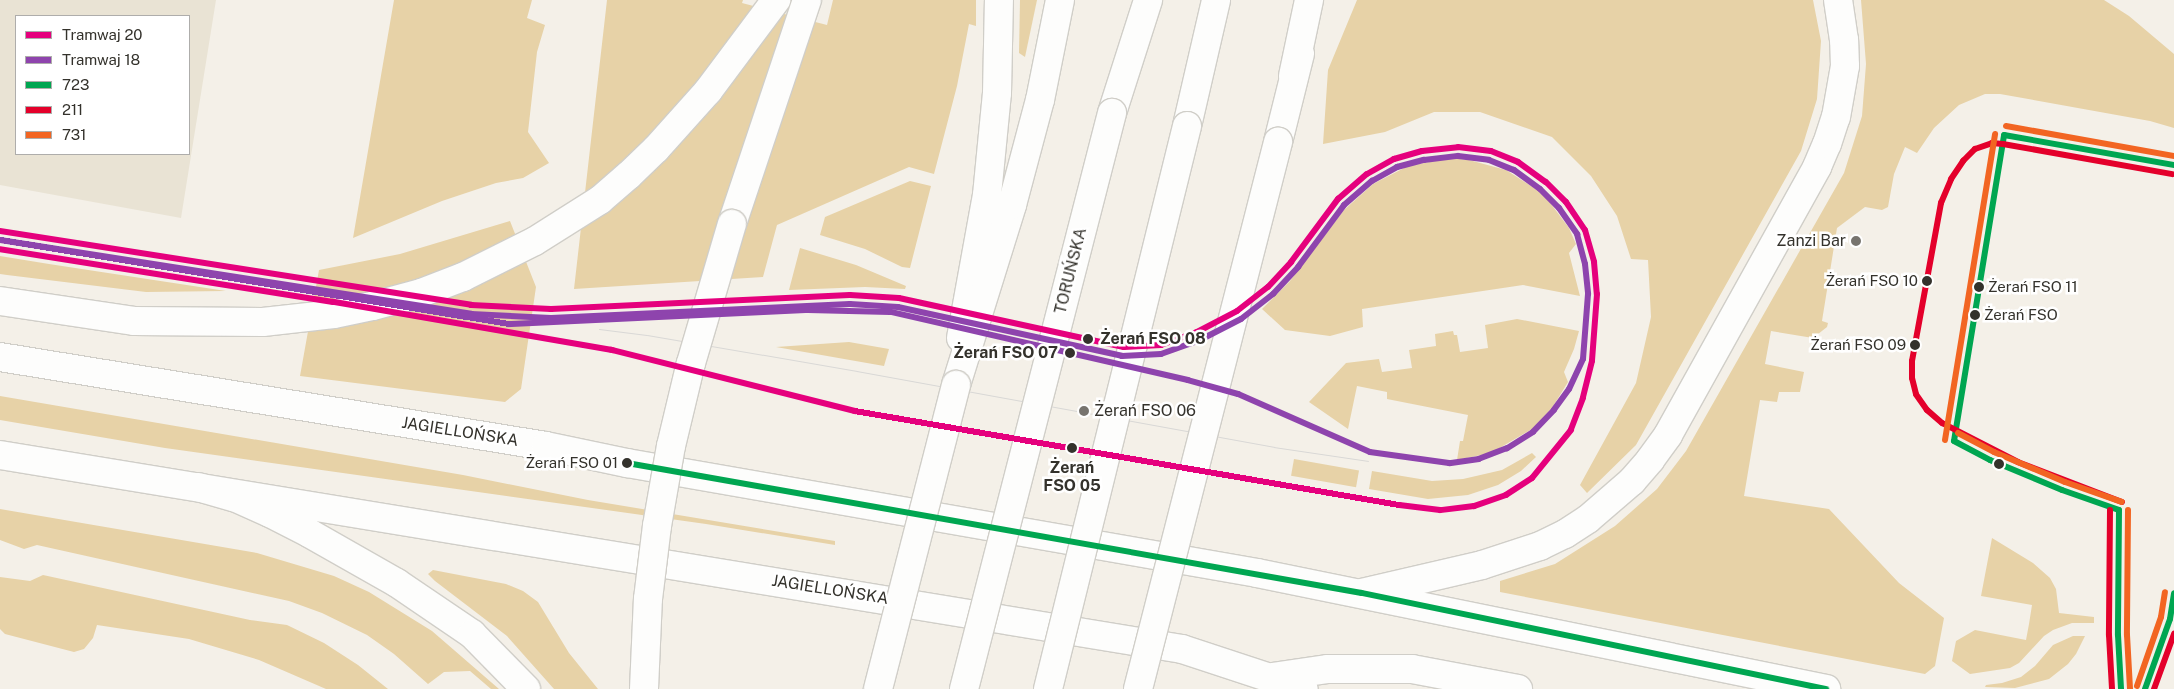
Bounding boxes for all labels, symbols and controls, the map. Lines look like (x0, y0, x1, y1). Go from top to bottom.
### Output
legend (15, 15, 190, 155)
text: Tramwaj 20 (62, 26, 143, 43)
text: Tramwaj 18 (62, 51, 140, 68)
text: 723 (62, 76, 90, 93)
text: 211 (62, 101, 83, 118)
text: 731 (62, 126, 86, 143)
street label: TORUŃSKA (1051, 226, 1091, 316)
place label: Zanzi Bar (1776, 231, 1846, 251)
marker: Zanzi Bar (1850, 235, 1862, 247)
place label: Żerań FSO 10 (1825, 272, 1918, 290)
marker: Żerań FSO 10 (1922, 276, 1932, 286)
place label: Żerań FSO 11 (1988, 278, 2077, 296)
marker: Żerań FSO 11 (1974, 282, 1984, 292)
place label: Żerań FSO (1984, 306, 2058, 324)
marker: Żerań FSO (1970, 310, 1980, 320)
place label: Żerań FSO 08 (1100, 329, 1206, 349)
marker: Żerań FSO 08 (1079, 330, 1097, 348)
place label: Żerań FSO 09 (1810, 336, 1906, 354)
marker: Żerań FSO 09 (1910, 340, 1920, 350)
place label: Żerań FSO 07 (953, 343, 1058, 363)
marker: Żerań FSO 07 (1061, 344, 1079, 362)
place label: Żerań FSO 06 (1094, 401, 1196, 421)
marker: Żerań FSO 06 (1078, 405, 1090, 417)
street label: JAGIELLOŃSKA (400, 413, 520, 451)
marker: Żerań FSO 05 (1063, 439, 1081, 457)
place label: Żerań FSO 01 (525, 454, 618, 472)
marker: Żerań FSO 01 (622, 458, 632, 468)
place label: Żerań FSO 05 (1043, 458, 1101, 496)
unlabelled marker (1994, 459, 2004, 469)
street label: JAGIELLOŃSKA (770, 571, 890, 609)

